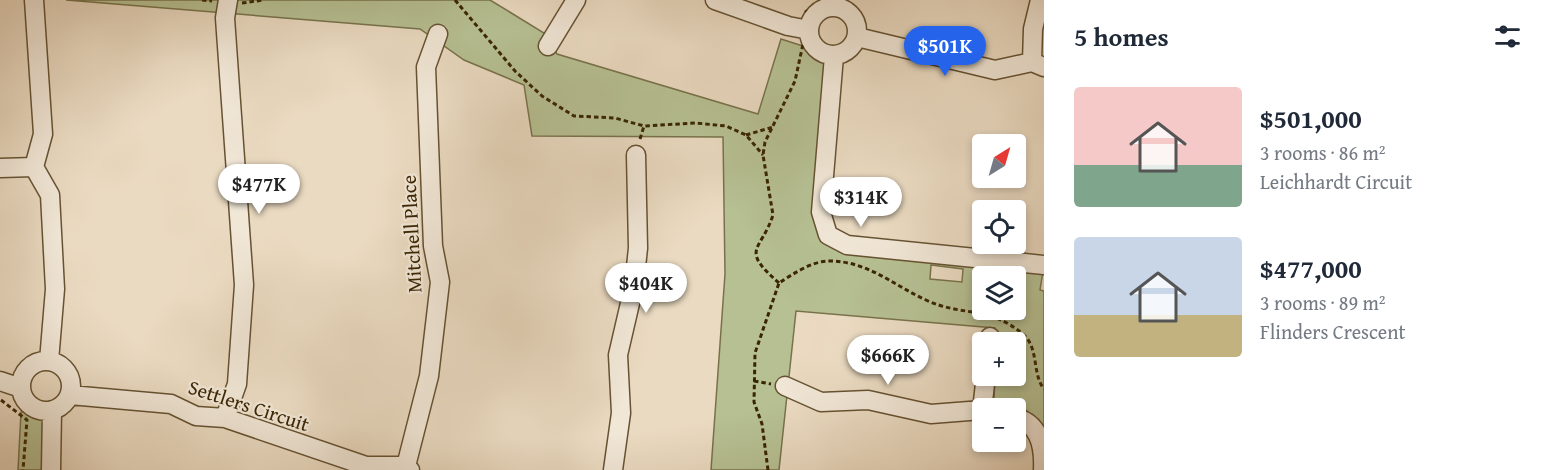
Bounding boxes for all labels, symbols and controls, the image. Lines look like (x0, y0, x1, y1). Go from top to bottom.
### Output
text: 5 homes (1074, 17, 1169, 56)
icon: filters (1491, 20, 1524, 53)
pin: $501K (903, 26, 987, 77)
text: $501K (918, 31, 972, 60)
text: $501,000 (1260, 99, 1362, 138)
icon: home (1122, 111, 1194, 183)
north arrow (972, 134, 1026, 188)
map controls (972, 134, 1026, 452)
text: 3 rooms · 86 m² (1260, 138, 1386, 167)
pin: $477K (217, 164, 301, 215)
text: Leichhardt Circuit (1260, 167, 1412, 196)
text: $477K (232, 169, 286, 198)
street label: Mitchell Place (393, 174, 429, 294)
pin: $314K (819, 177, 903, 228)
text: $314K (834, 182, 888, 211)
button: locate (972, 200, 1026, 254)
text: $477,000 (1260, 249, 1362, 288)
icon: home (1122, 261, 1194, 333)
pin: $404K (604, 263, 688, 314)
button: layers (972, 266, 1026, 320)
text: $404K (619, 268, 673, 297)
text: 3 rooms · 89 m² (1260, 288, 1386, 317)
text: Flinders Crescent (1260, 317, 1406, 346)
button: + (972, 332, 1026, 386)
pin: $666K (846, 335, 930, 386)
text: $666K (861, 340, 915, 369)
street label: Settlers Circuit (185, 372, 313, 438)
button: − (972, 398, 1026, 452)

